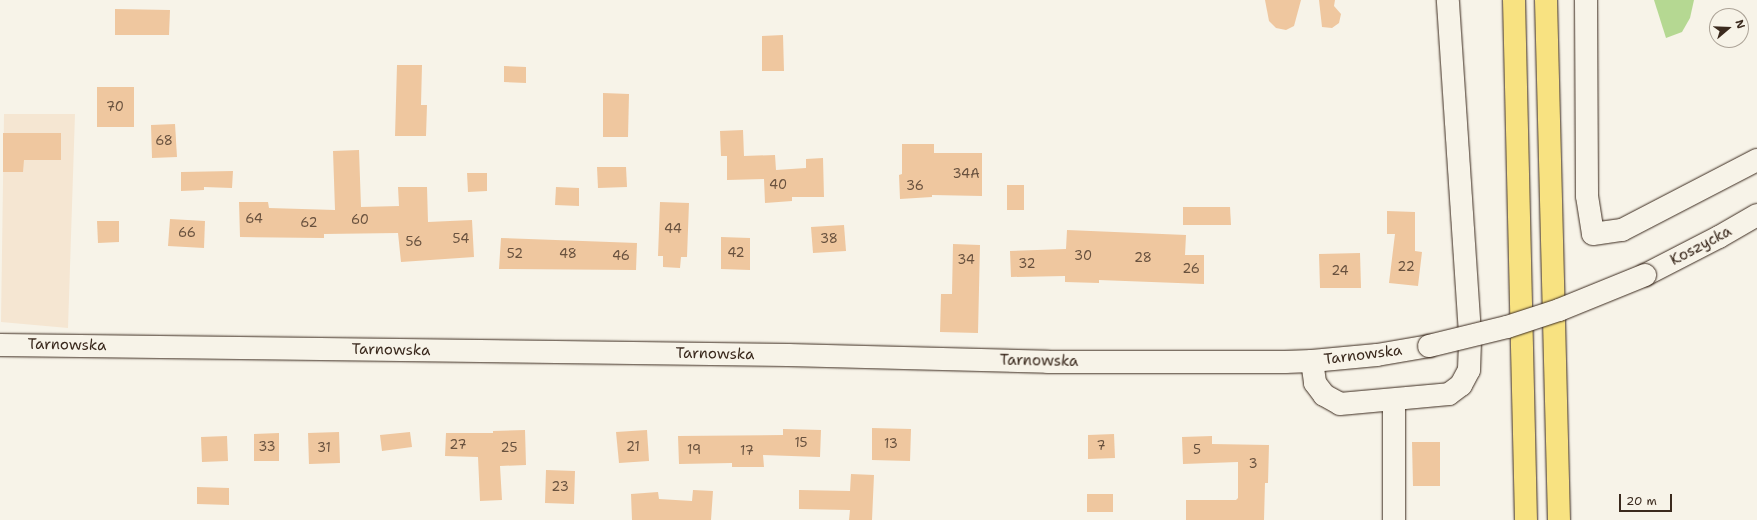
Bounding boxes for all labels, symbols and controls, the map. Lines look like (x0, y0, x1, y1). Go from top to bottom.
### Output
north arrow (1709, 8, 1749, 48)
text: N (1731, 18, 1748, 31)
house number: 70 (106, 99, 124, 115)
house number: 68 (155, 133, 173, 149)
house number: 34A (952, 166, 980, 182)
house number: 40 (769, 177, 787, 193)
house number: 36 (906, 178, 924, 194)
house number: 64 (245, 211, 263, 227)
house number: 60 (351, 212, 369, 228)
house number: 62 (300, 215, 318, 231)
house number: 44 (664, 221, 682, 237)
street label: Koszycka (1667, 222, 1735, 270)
house number: 66 (178, 225, 196, 241)
house number: 54 (453, 231, 469, 247)
house number: 38 (820, 231, 838, 247)
house number: 56 (406, 234, 422, 250)
house number: 42 (727, 245, 745, 261)
house number: 52 (507, 246, 523, 262)
house number: 48 (559, 246, 577, 262)
house number: 46 (612, 248, 630, 264)
house number: 30 (1074, 248, 1092, 264)
house number: 28 (1134, 250, 1152, 266)
house number: 34 (957, 252, 975, 268)
house number: 32 (1018, 256, 1036, 272)
house number: 22 (1397, 259, 1415, 275)
house number: 26 (1182, 261, 1200, 277)
house number: 24 (1331, 263, 1349, 279)
street label: Tarnowska (28, 335, 106, 355)
street label: Tarnowska (352, 340, 430, 360)
street label: Tarnowska (1323, 341, 1403, 369)
street label: Tarnowska (676, 344, 754, 364)
street label: Tarnowska (1000, 351, 1078, 371)
house number: 15 (794, 435, 808, 451)
house number: 13 (884, 436, 898, 452)
house number: 27 (449, 437, 467, 453)
house number: 7 (1096, 438, 1106, 454)
house number: 33 (258, 439, 276, 455)
house number: 21 (626, 439, 640, 455)
house number: 31 (317, 440, 331, 456)
house number: 25 (501, 440, 517, 456)
house number: 19 (687, 442, 701, 458)
house number: 5 (1193, 442, 1201, 458)
house number: 17 (740, 443, 754, 459)
house number: 3 (1248, 456, 1258, 472)
house number: 23 (551, 479, 569, 495)
scale bar (1621, 486, 1674, 512)
text: 20 m (1626, 493, 1657, 509)

